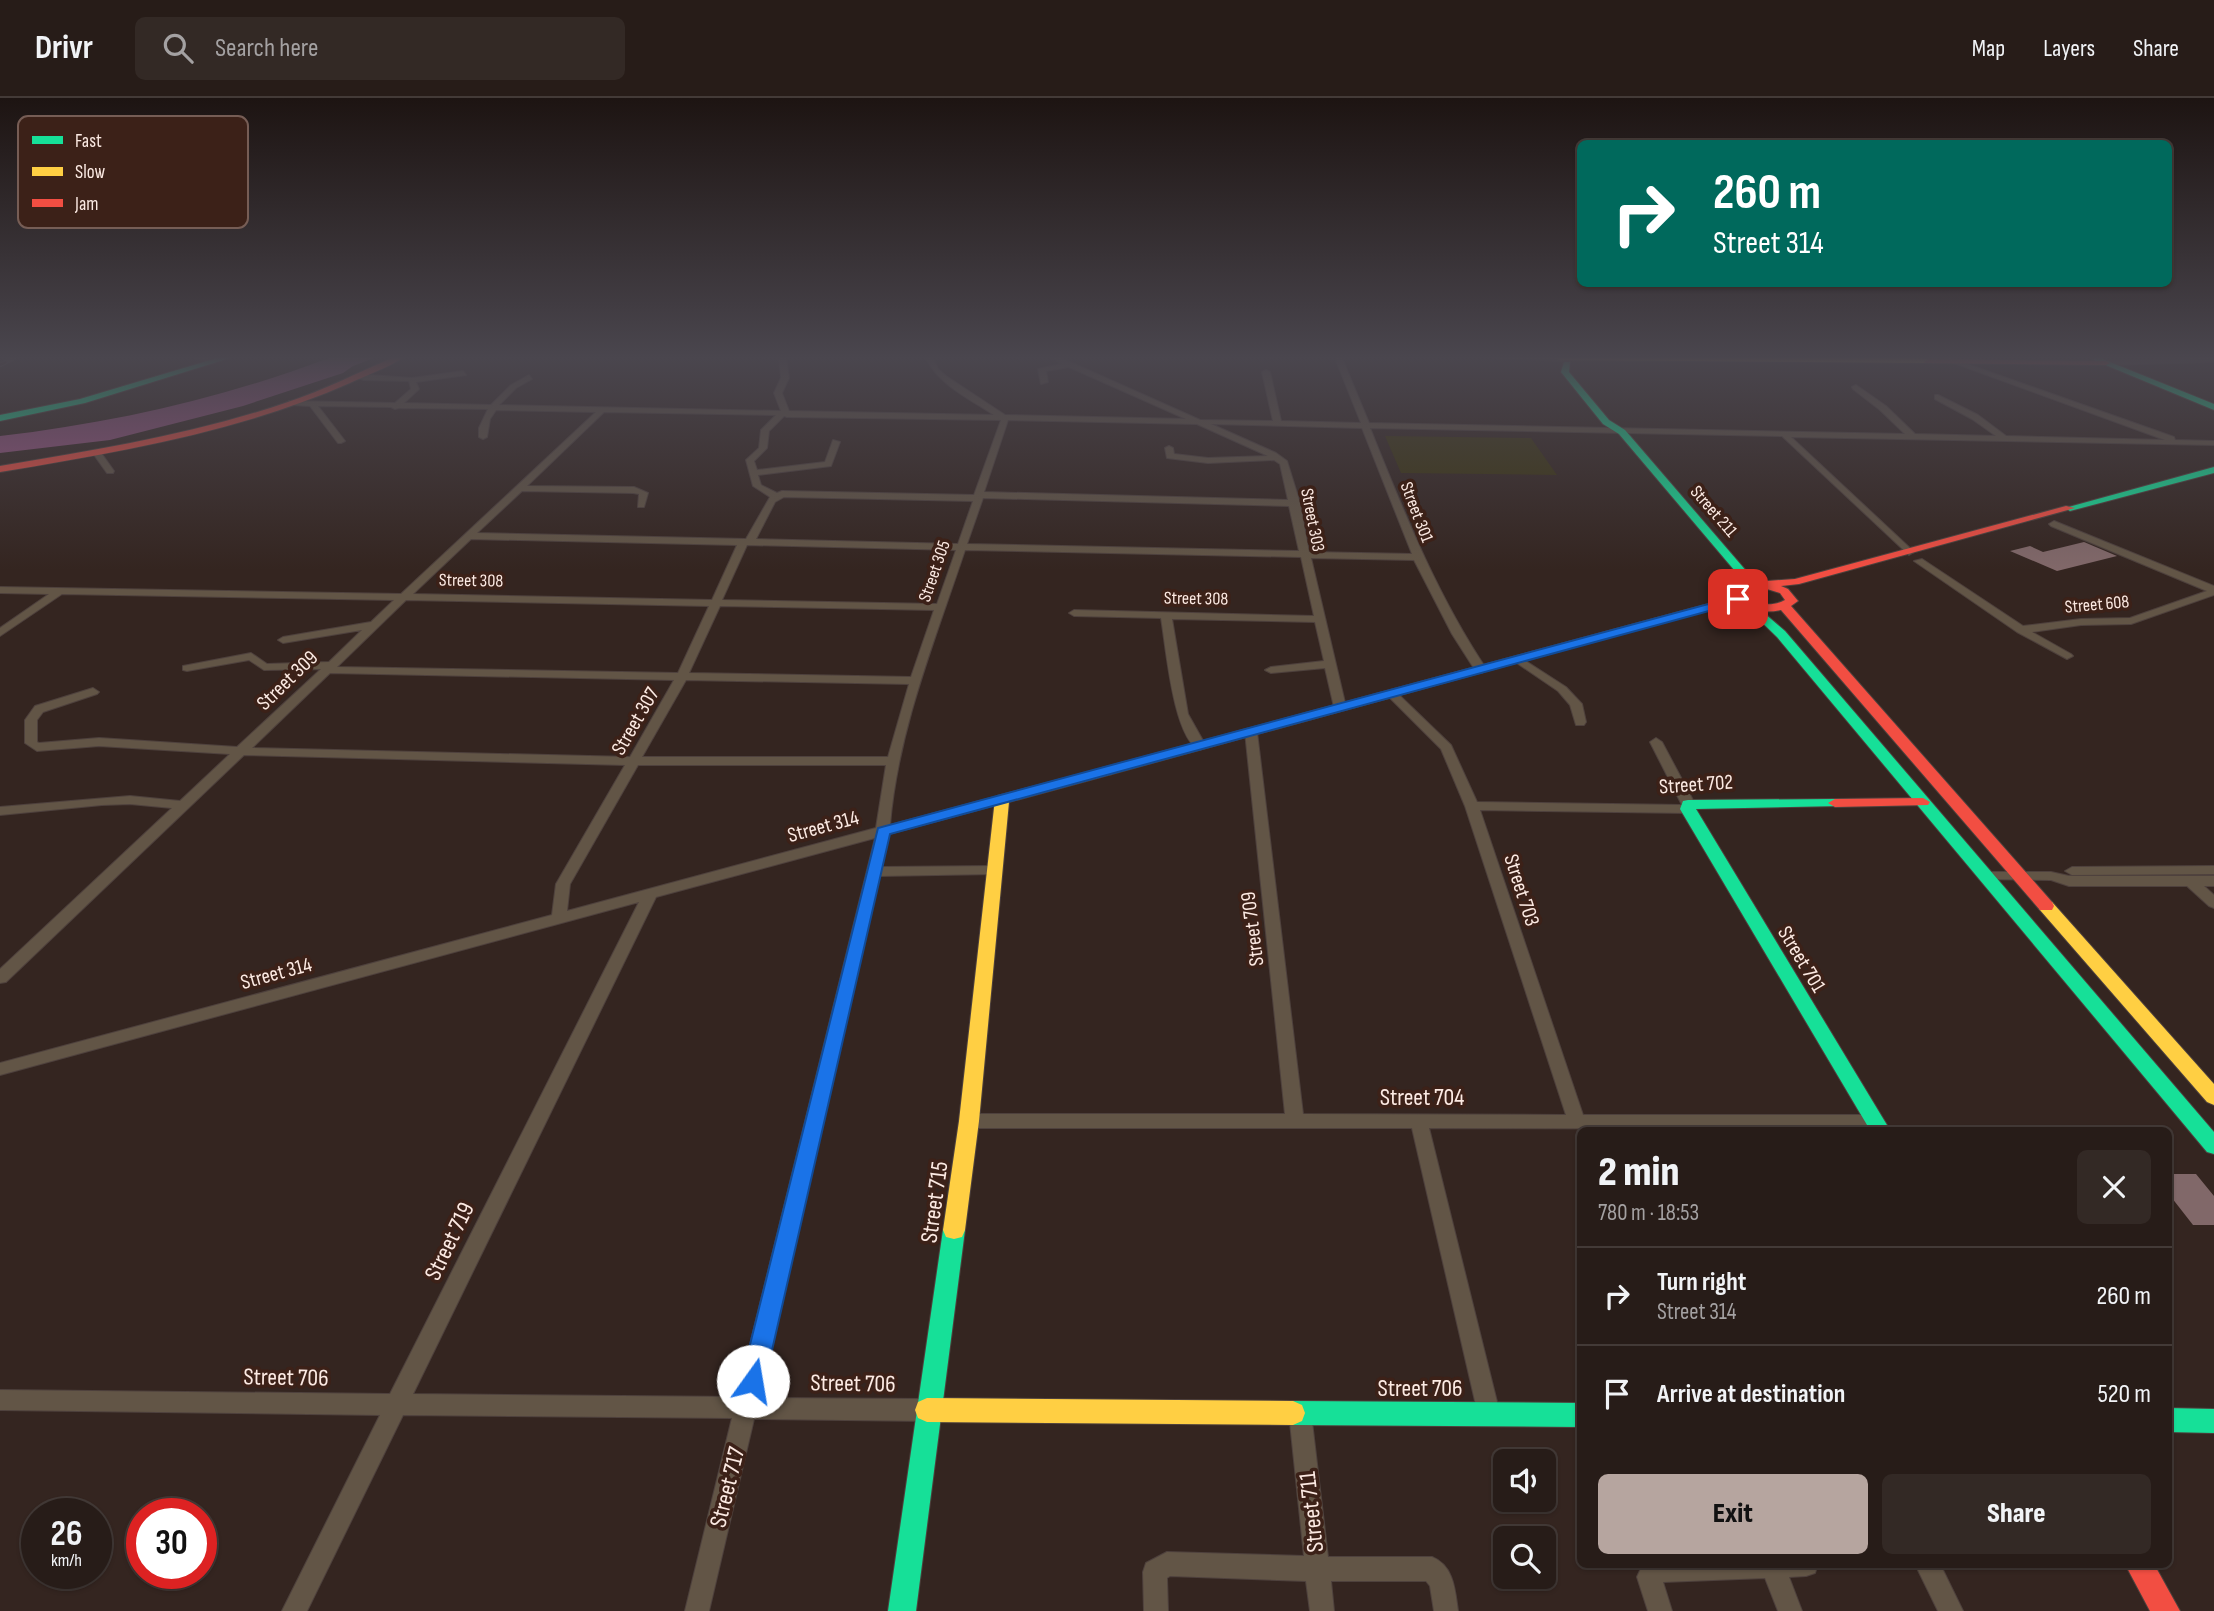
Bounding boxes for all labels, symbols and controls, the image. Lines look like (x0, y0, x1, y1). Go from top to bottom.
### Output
search box (135, 17, 625, 80)
text: Drivr (35, 28, 93, 68)
icon: search (159, 29, 197, 67)
text: Search here (215, 33, 318, 64)
text: Map (1972, 34, 2005, 63)
text: Layers (2043, 34, 2095, 63)
text: Share (2133, 34, 2179, 63)
legend (18, 116, 248, 228)
text: Fast (75, 130, 102, 153)
text: Slow (75, 161, 105, 184)
text: 260 m (1713, 164, 1821, 223)
icon: right (1598, 168, 1689, 259)
text: Jam (74, 193, 98, 216)
text: Street 314 (1713, 224, 1824, 263)
street label: Street 301 (1395, 479, 1438, 546)
street label: Street 211 (1686, 481, 1742, 542)
street label: Street 303 (1296, 487, 1329, 553)
street label: Street 305 (914, 538, 955, 605)
street label: Street 308 (439, 569, 503, 592)
pin (1708, 569, 1768, 629)
icon: arrive (1719, 580, 1757, 618)
street label: Street 308 (1164, 587, 1228, 610)
street label: Street 608 (2064, 591, 2130, 618)
street label: Street 309 (252, 645, 323, 715)
street label: Street 307 (606, 682, 665, 760)
street label: Street 702 (1658, 769, 1734, 800)
street label: Street 314 (785, 805, 862, 848)
street label: Street 703 (1498, 851, 1545, 929)
street label: Street 709 (1236, 890, 1269, 968)
street label: Street 701 (1772, 922, 1831, 997)
street label: Street 314 (238, 952, 315, 995)
street label: Street 704 (1380, 1083, 1464, 1112)
text: 2 min (1598, 1147, 1679, 1198)
button: close (2077, 1150, 2151, 1224)
street label: Street 715 (914, 1159, 955, 1245)
street label: Street 719 (418, 1197, 481, 1285)
text: 780 m · 18:53 (1598, 1199, 1699, 1227)
text: Turn right (1657, 1267, 1746, 1298)
icon: right (1598, 1277, 1636, 1315)
text: 260 m (2096, 1281, 2151, 1312)
text: Street 314 (1657, 1298, 1737, 1326)
position arrow (716, 1344, 790, 1418)
street label: Street 706 (243, 1362, 329, 1393)
street label: Street 706 (810, 1368, 896, 1399)
street label: Street 706 (1377, 1374, 1463, 1403)
icon: arrive (1598, 1375, 1636, 1413)
text: Arrive at destination (1657, 1379, 1845, 1410)
text: 520 m (2097, 1379, 2151, 1410)
street label: Street 717 (703, 1443, 752, 1530)
map controls (1493, 1449, 1556, 1589)
button: sound (1493, 1449, 1556, 1512)
street label: Street 711 (1293, 1470, 1330, 1554)
button: Exit (1598, 1474, 1868, 1554)
button: Share (1882, 1474, 2151, 1554)
speed limit sign: 30 (126, 1498, 217, 1589)
text: 26 (51, 1513, 82, 1556)
button: search (1493, 1526, 1556, 1589)
text: km/h (51, 1550, 82, 1571)

